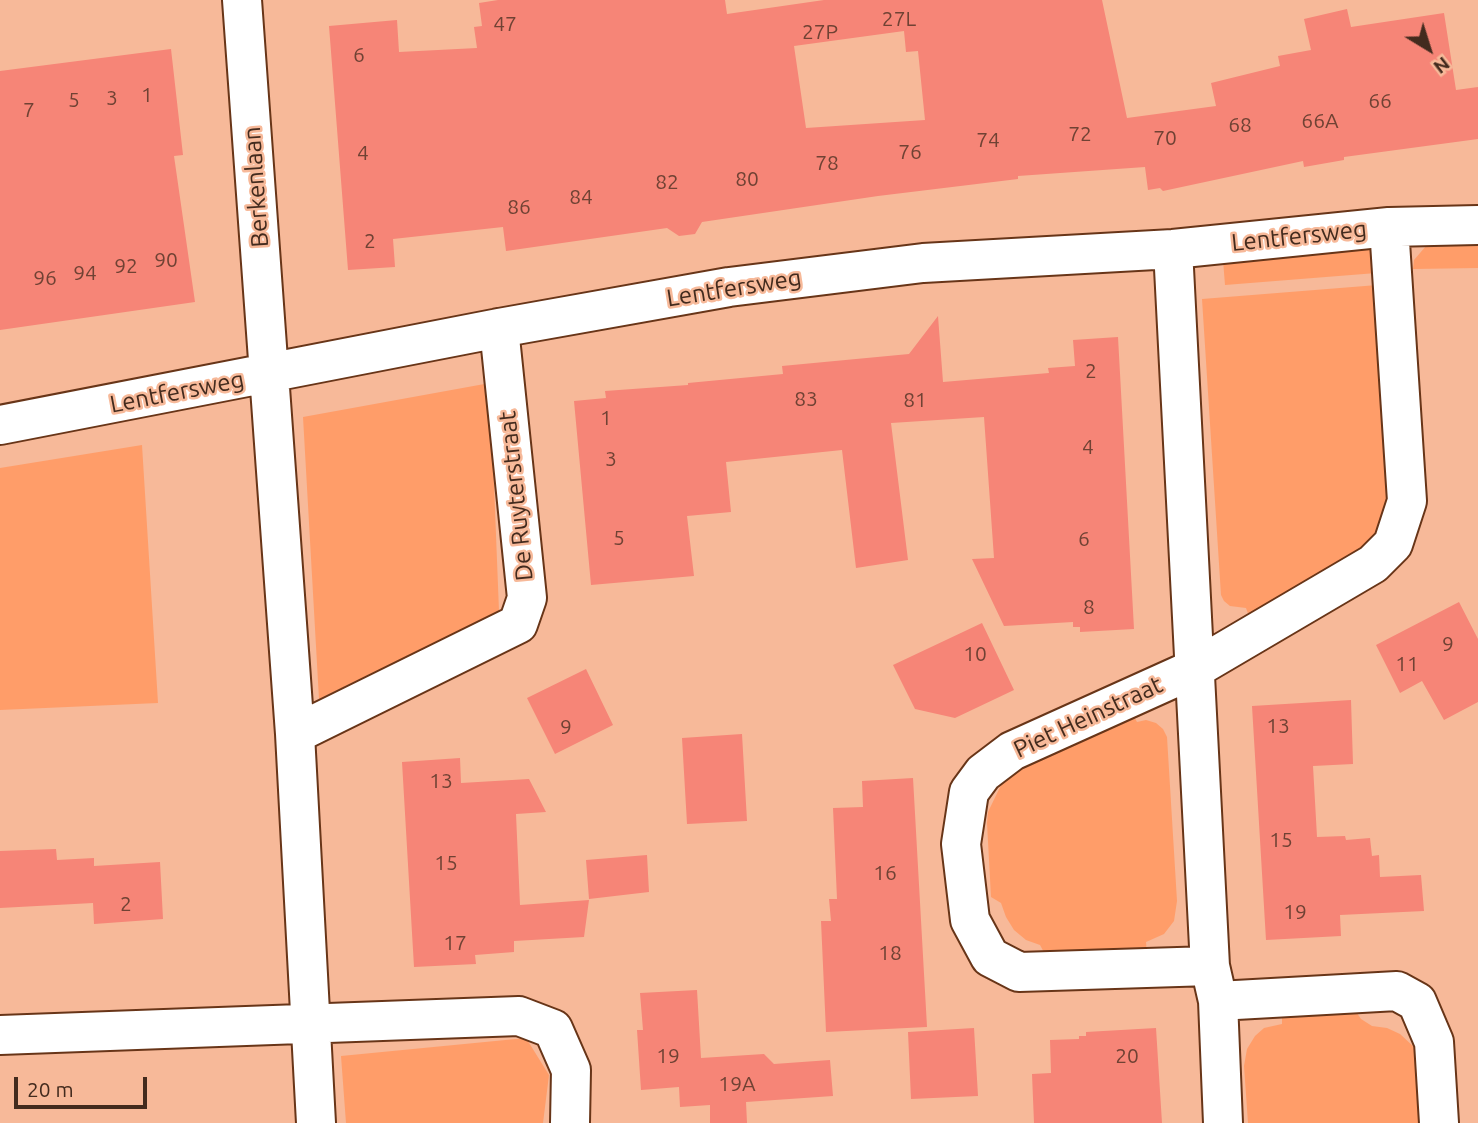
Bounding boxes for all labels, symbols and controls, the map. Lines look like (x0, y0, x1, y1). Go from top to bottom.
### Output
house number: 27L (882, 6, 916, 32)
house number: 47 (493, 11, 517, 37)
north arrow (1394, 14, 1464, 84)
house number: 27P (802, 19, 838, 45)
house number: 6 (353, 42, 365, 68)
text: N (1430, 53, 1454, 79)
house number: 1 (141, 82, 153, 108)
house number: 3 (106, 85, 118, 111)
house number: 5 (68, 87, 80, 113)
house number: 66 (1368, 88, 1392, 114)
house number: 7 (23, 97, 35, 123)
house number: 66A (1301, 108, 1339, 134)
house number: 68 (1228, 112, 1252, 138)
house number: 72 (1068, 121, 1092, 147)
house number: 70 (1153, 125, 1177, 151)
street label: Berkenlaan (237, 126, 275, 248)
house number: 74 (976, 127, 1000, 153)
house number: 76 (898, 139, 922, 165)
house number: 4 (357, 140, 369, 166)
house number: 78 (815, 150, 839, 176)
house number: 80 (735, 166, 759, 192)
house number: 82 (655, 169, 679, 195)
house number: 84 (569, 184, 593, 210)
house number: 86 (507, 194, 531, 220)
street label: Lentfersweg (1230, 215, 1368, 257)
house number: 2 (364, 228, 376, 254)
house number: 90 (154, 247, 178, 273)
house number: 92 (114, 253, 138, 279)
house number: 94 (73, 260, 97, 286)
street label: Lentfersweg (665, 263, 803, 313)
house number: 96 (33, 265, 57, 291)
house number: 2 (1085, 358, 1097, 384)
street label: Lentfersweg (107, 365, 247, 419)
house number: 83 (794, 386, 818, 412)
house number: 81 (903, 387, 927, 413)
house number: 1 (600, 405, 612, 431)
street label: De Ruyterstraat (493, 410, 539, 582)
house number: 4 (1082, 434, 1094, 460)
house number: 3 (605, 446, 617, 472)
house number: 5 (613, 525, 625, 551)
house number: 6 (1078, 526, 1090, 552)
house number: 8 (1083, 594, 1095, 620)
house number: 9 (1442, 631, 1454, 657)
house number: 10 (963, 641, 987, 667)
house number: 11 (1395, 651, 1419, 677)
street label: Piet Heinstraat (1009, 670, 1167, 764)
house number: 13 (1266, 713, 1290, 739)
house number: 9 (560, 714, 572, 740)
house number: 13 (429, 768, 453, 794)
house number: 15 (1269, 827, 1293, 853)
house number: 15 (434, 850, 458, 876)
house number: 16 (873, 860, 897, 886)
house number: 2 (120, 891, 132, 917)
house number: 19 (1283, 899, 1307, 925)
house number: 17 (443, 930, 467, 956)
house number: 18 (878, 940, 902, 966)
house number: 19 (656, 1043, 680, 1069)
house number: 20 (1115, 1043, 1139, 1069)
scale bar (18, 1064, 150, 1108)
house number: 19A (718, 1071, 756, 1097)
text: 20 m (27, 1077, 74, 1101)

